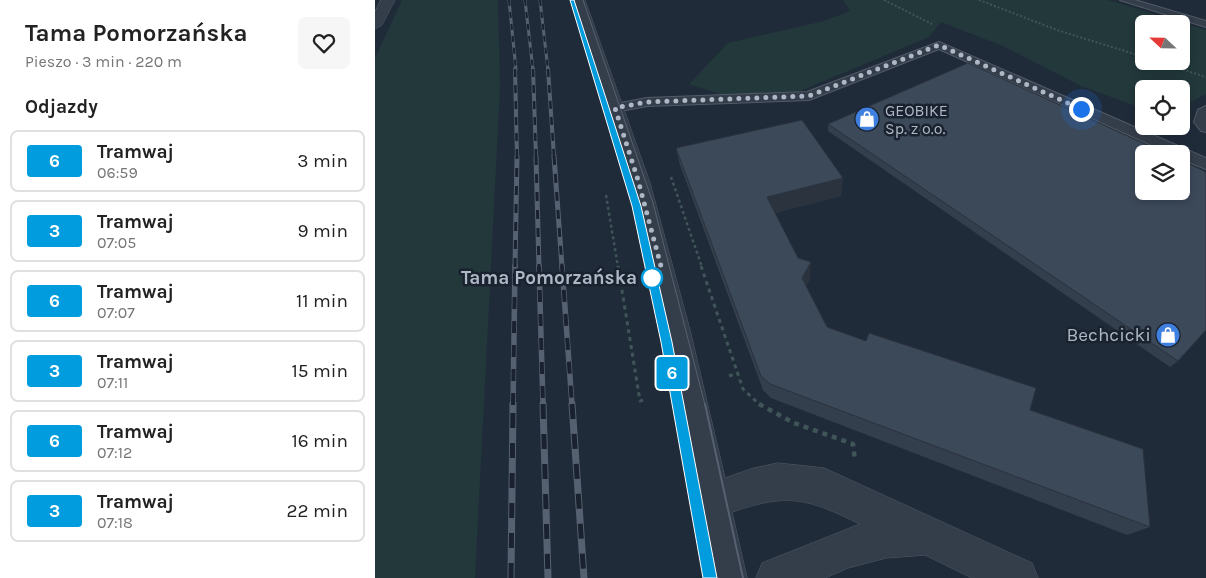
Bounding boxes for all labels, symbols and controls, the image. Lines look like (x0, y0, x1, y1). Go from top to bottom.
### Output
north arrow (1135, 15, 1190, 70)
map controls (1135, 15, 1190, 200)
button: heart (298, 17, 350, 69)
text: Tama Pomorzańska (25, 19, 247, 47)
text: Pieszo · 3 min · 220 m (25, 52, 182, 71)
button: locate (1135, 80, 1190, 135)
text: Odjazdy (25, 96, 98, 118)
your location (1069, 97, 1094, 122)
place label: GEOBIKE Sp. z o.o. (885, 101, 948, 138)
shop icon: GEOBIKE Sp. z o.o. (854, 106, 880, 132)
text: Tramwaj (97, 141, 174, 163)
button: layers (1135, 145, 1190, 200)
text: 6 (49, 150, 60, 172)
text: 3 min (297, 150, 348, 172)
text: 06:59 (97, 163, 138, 182)
text: Tramwaj (97, 211, 174, 233)
text: 3 (49, 220, 60, 242)
text: 9 min (298, 220, 348, 242)
text: 07:05 (97, 233, 136, 252)
place label: Tama Pomorzańska (461, 267, 637, 289)
marker: Tama Pomorzańska (641, 267, 663, 289)
text: Tramwaj (97, 281, 174, 303)
text: 6 (49, 290, 60, 312)
text: 11 min (296, 290, 348, 312)
text: 07:07 (97, 303, 135, 322)
shop icon: Bechcicki (1155, 322, 1181, 348)
place label: Bechcicki (1067, 324, 1151, 346)
text: Tramwaj (97, 351, 174, 373)
line badge: 6 (656, 357, 688, 389)
text: 3 (49, 360, 60, 382)
text: 15 min (292, 360, 348, 382)
text: 6 (667, 362, 677, 384)
text: 07:11 (97, 373, 128, 392)
text: Tramwaj (97, 421, 174, 443)
text: 6 (49, 430, 60, 452)
text: 16 min (291, 430, 348, 452)
text: 07:12 (97, 443, 132, 462)
text: Tramwaj (97, 491, 174, 513)
text: 3 (49, 500, 60, 522)
text: 22 min (287, 500, 348, 522)
text: 07:18 (97, 513, 133, 532)

